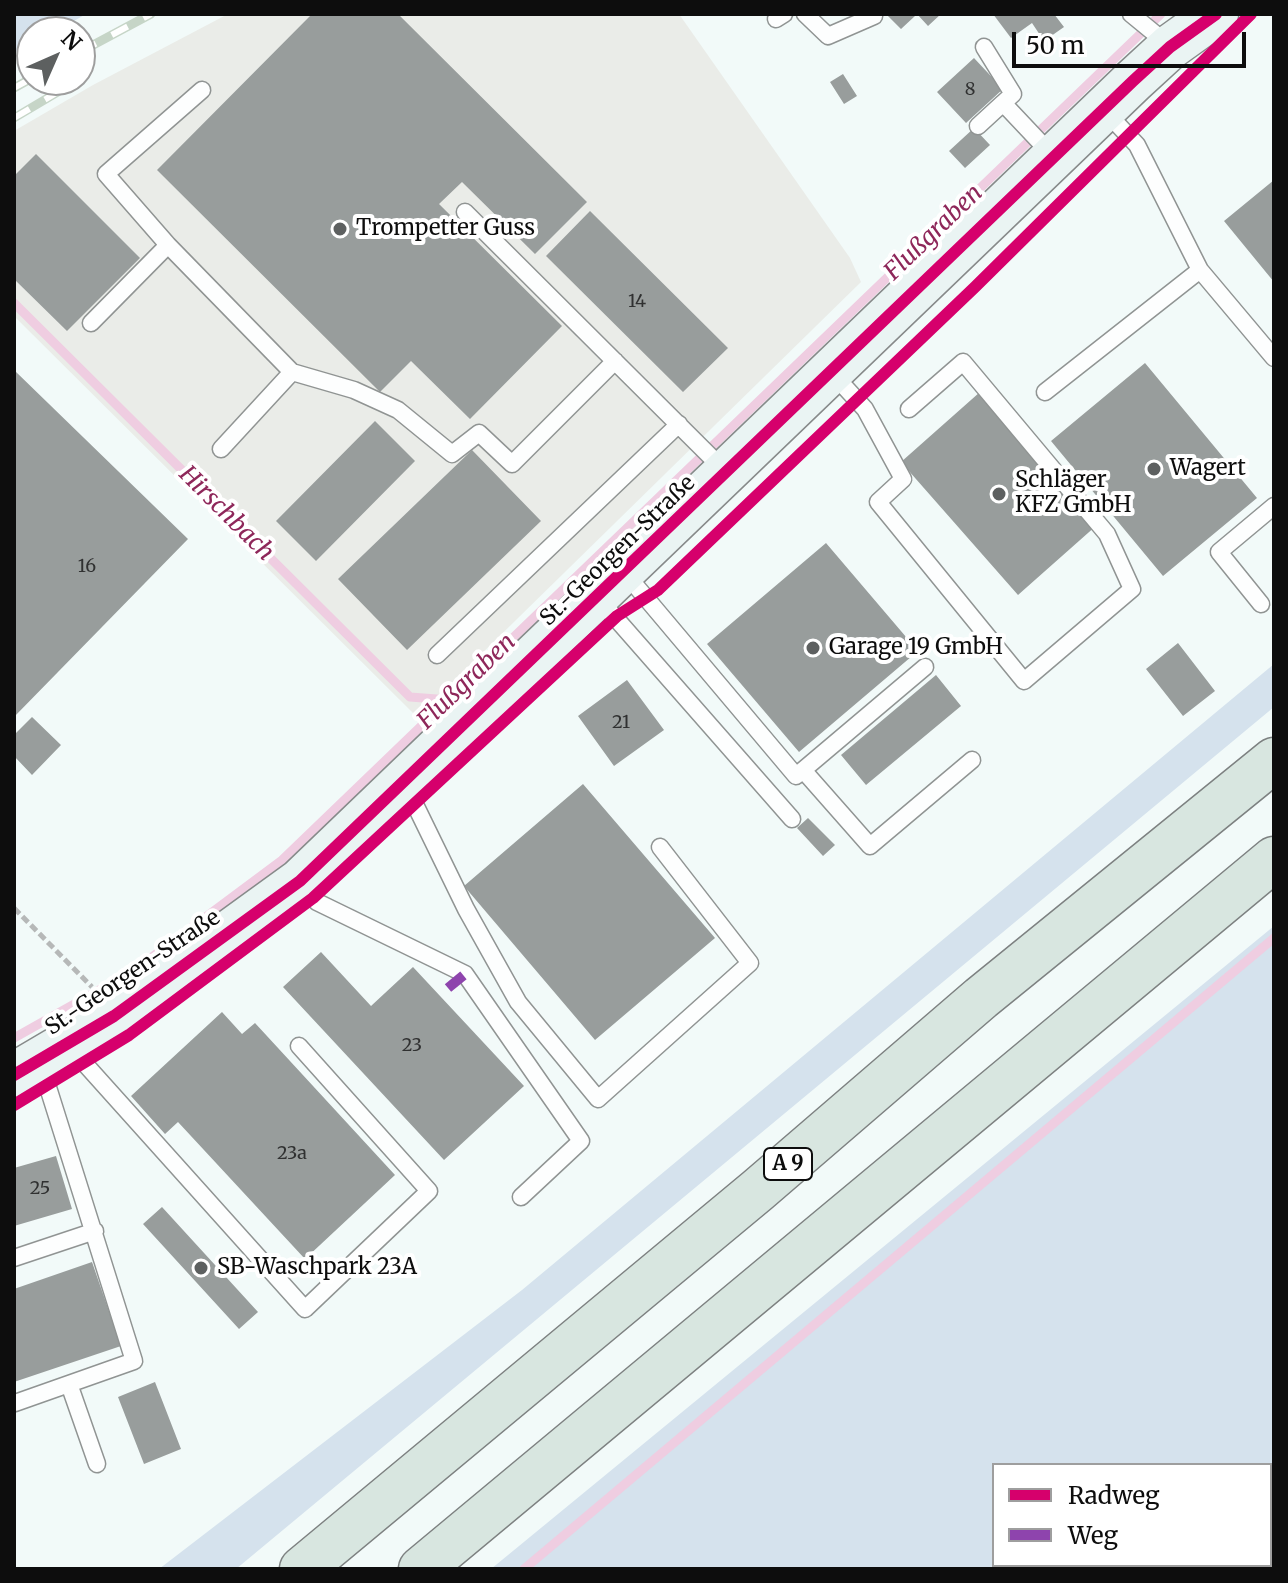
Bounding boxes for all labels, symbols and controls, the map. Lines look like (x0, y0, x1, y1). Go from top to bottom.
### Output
north arrow (16, 16, 96, 96)
scale bar (1016, 16, 1250, 66)
text: N (56, 24, 88, 56)
text: 50 m (1026, 30, 1085, 61)
house number: 8 (965, 79, 975, 101)
water label: Flußgraben (879, 179, 989, 287)
place label: Trompetter Guss (356, 216, 535, 242)
marker: Trompetter Guss (331, 220, 349, 238)
house number: 14 (628, 291, 646, 313)
place label: Wagert (1170, 456, 1246, 482)
marker: Wagert (1145, 460, 1163, 478)
water label: Hirschbach (173, 461, 279, 567)
place label: Schläger KFZ GmbH (1015, 468, 1131, 520)
street label: St.-Georgen-Straße (535, 470, 701, 632)
marker: Schläger KFZ GmbH (990, 485, 1008, 503)
house number: 16 (78, 556, 96, 578)
water label: Flußgraben (412, 628, 522, 736)
place label: Garage 19 GmbH (829, 635, 1003, 661)
marker: Garage 19 GmbH (804, 639, 822, 657)
house number: 21 (612, 712, 630, 734)
street label: St.-Georgen-Straße (41, 905, 225, 1041)
house number: 23 (402, 1035, 422, 1057)
house number: 23a (277, 1143, 307, 1165)
road number: A 9 (764, 1148, 812, 1180)
house number: 25 (30, 1178, 50, 1200)
place label: SB-Waschpark 23A (217, 1255, 417, 1281)
marker: SB-Waschpark 23A (192, 1259, 210, 1277)
legend (992, 1463, 1272, 1567)
text: Radweg (1068, 1480, 1160, 1511)
text: Weg (1068, 1520, 1118, 1551)

